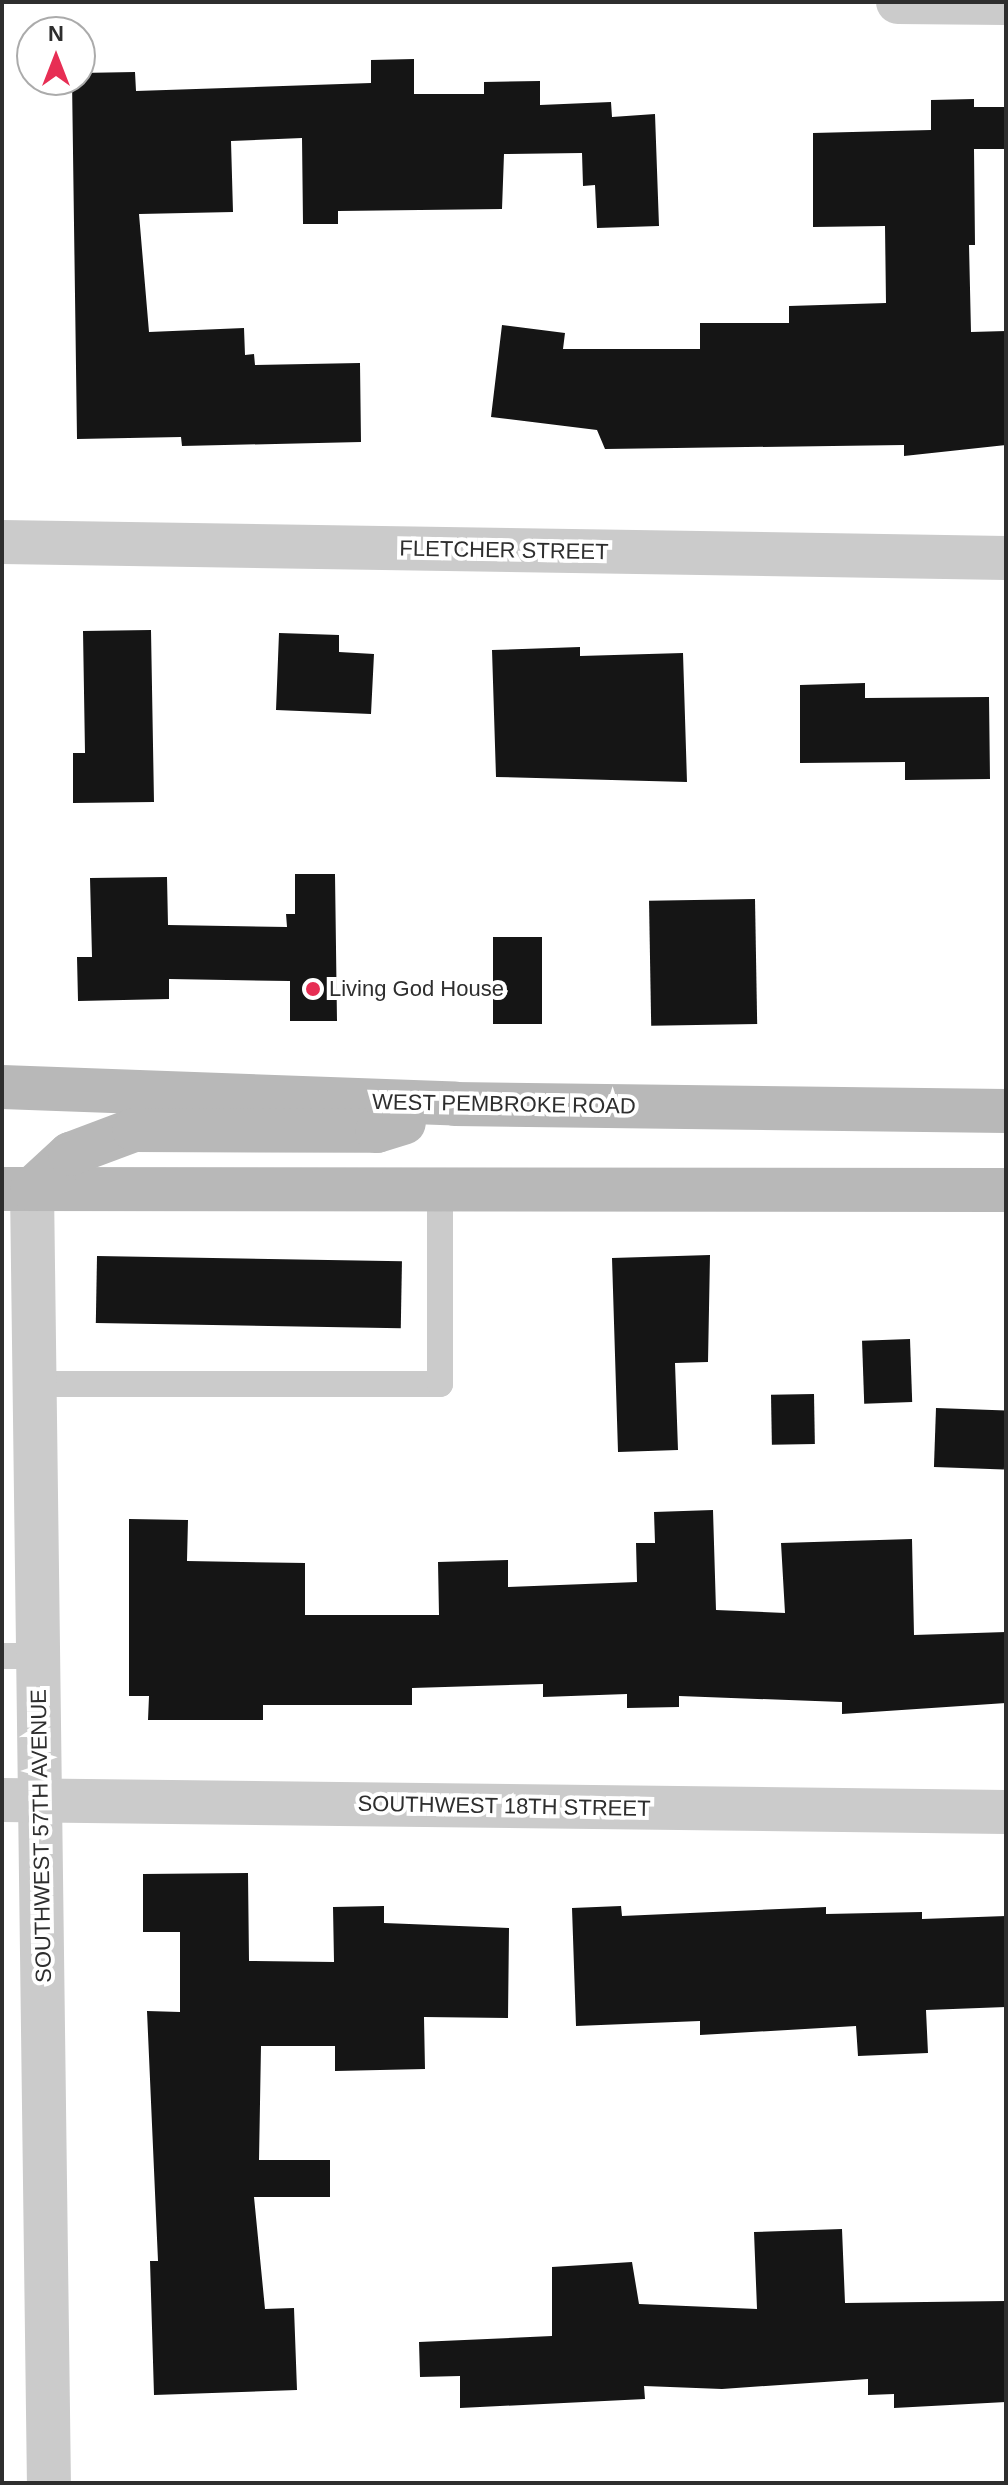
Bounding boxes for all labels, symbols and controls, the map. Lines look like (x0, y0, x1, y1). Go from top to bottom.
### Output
north arrow (16, 16, 96, 96)
text: N (48, 21, 64, 46)
street label: FLETCHER STREET (399, 535, 609, 565)
place label: Living God House (329, 976, 504, 1002)
marker: Living God House (304, 980, 322, 998)
street label: WEST PEMBROKE ROAD (372, 1088, 636, 1120)
street label: SOUTHWEST 57TH AVENUE (25, 1688, 57, 1984)
street label: SOUTHWEST 18TH STREET (357, 1790, 651, 1822)

